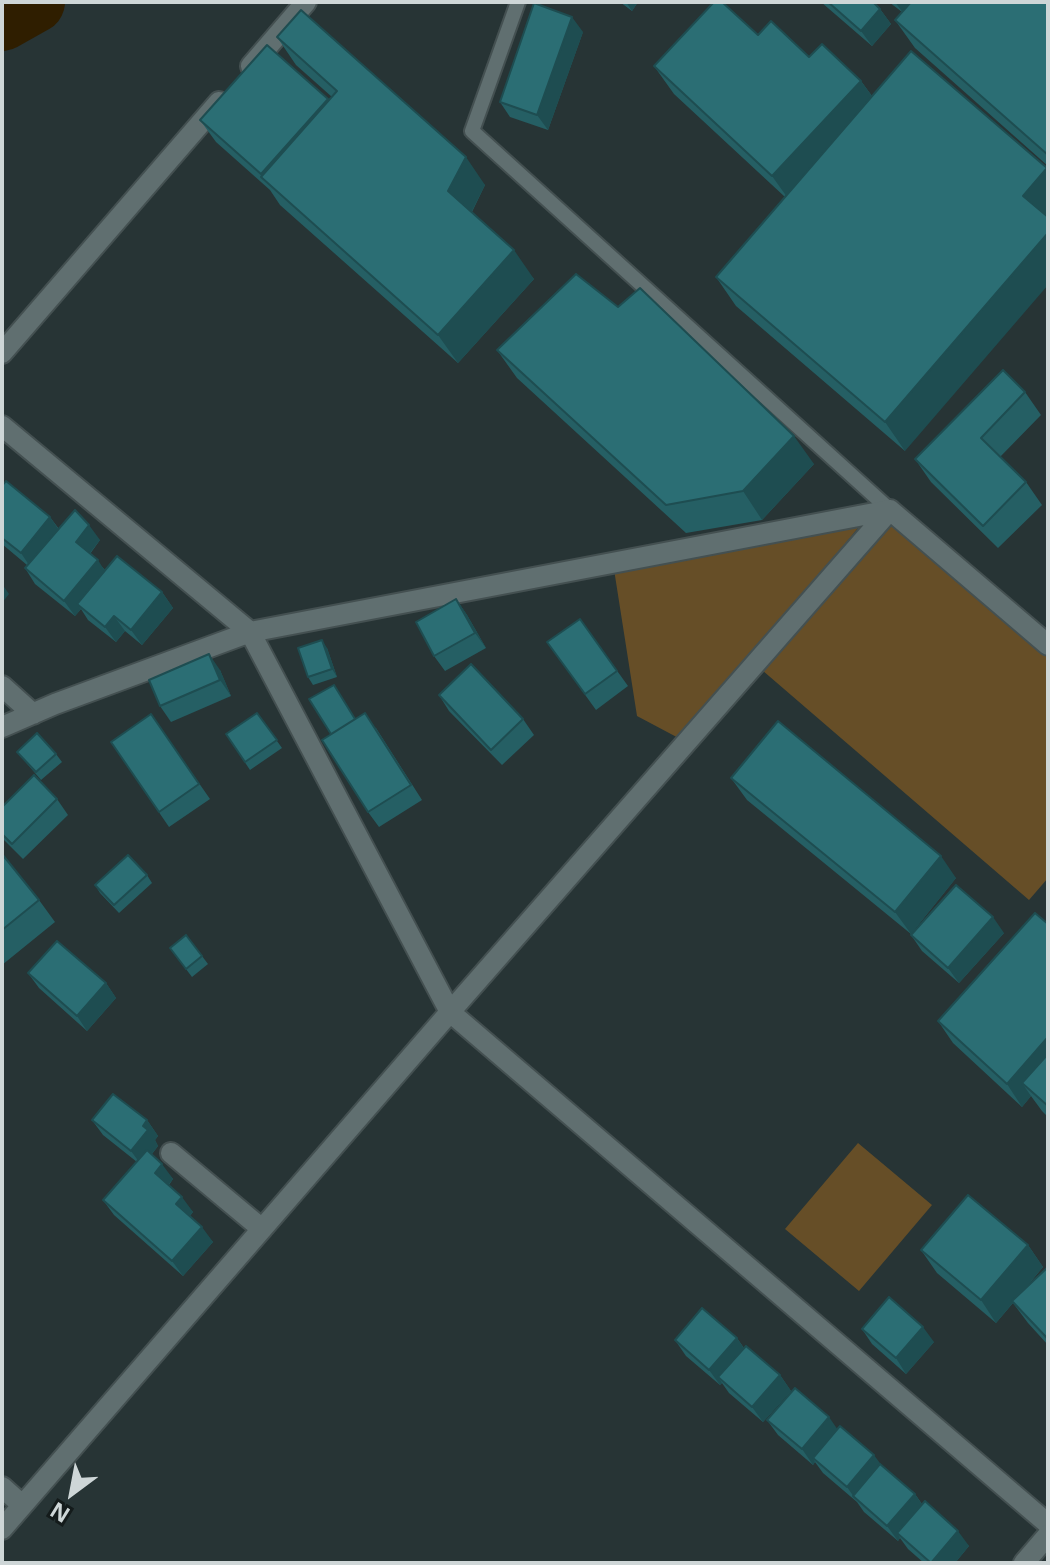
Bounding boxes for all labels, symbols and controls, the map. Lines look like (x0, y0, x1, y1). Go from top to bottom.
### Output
north arrow (32, 1453, 112, 1533)
text: N (44, 1496, 75, 1531)

